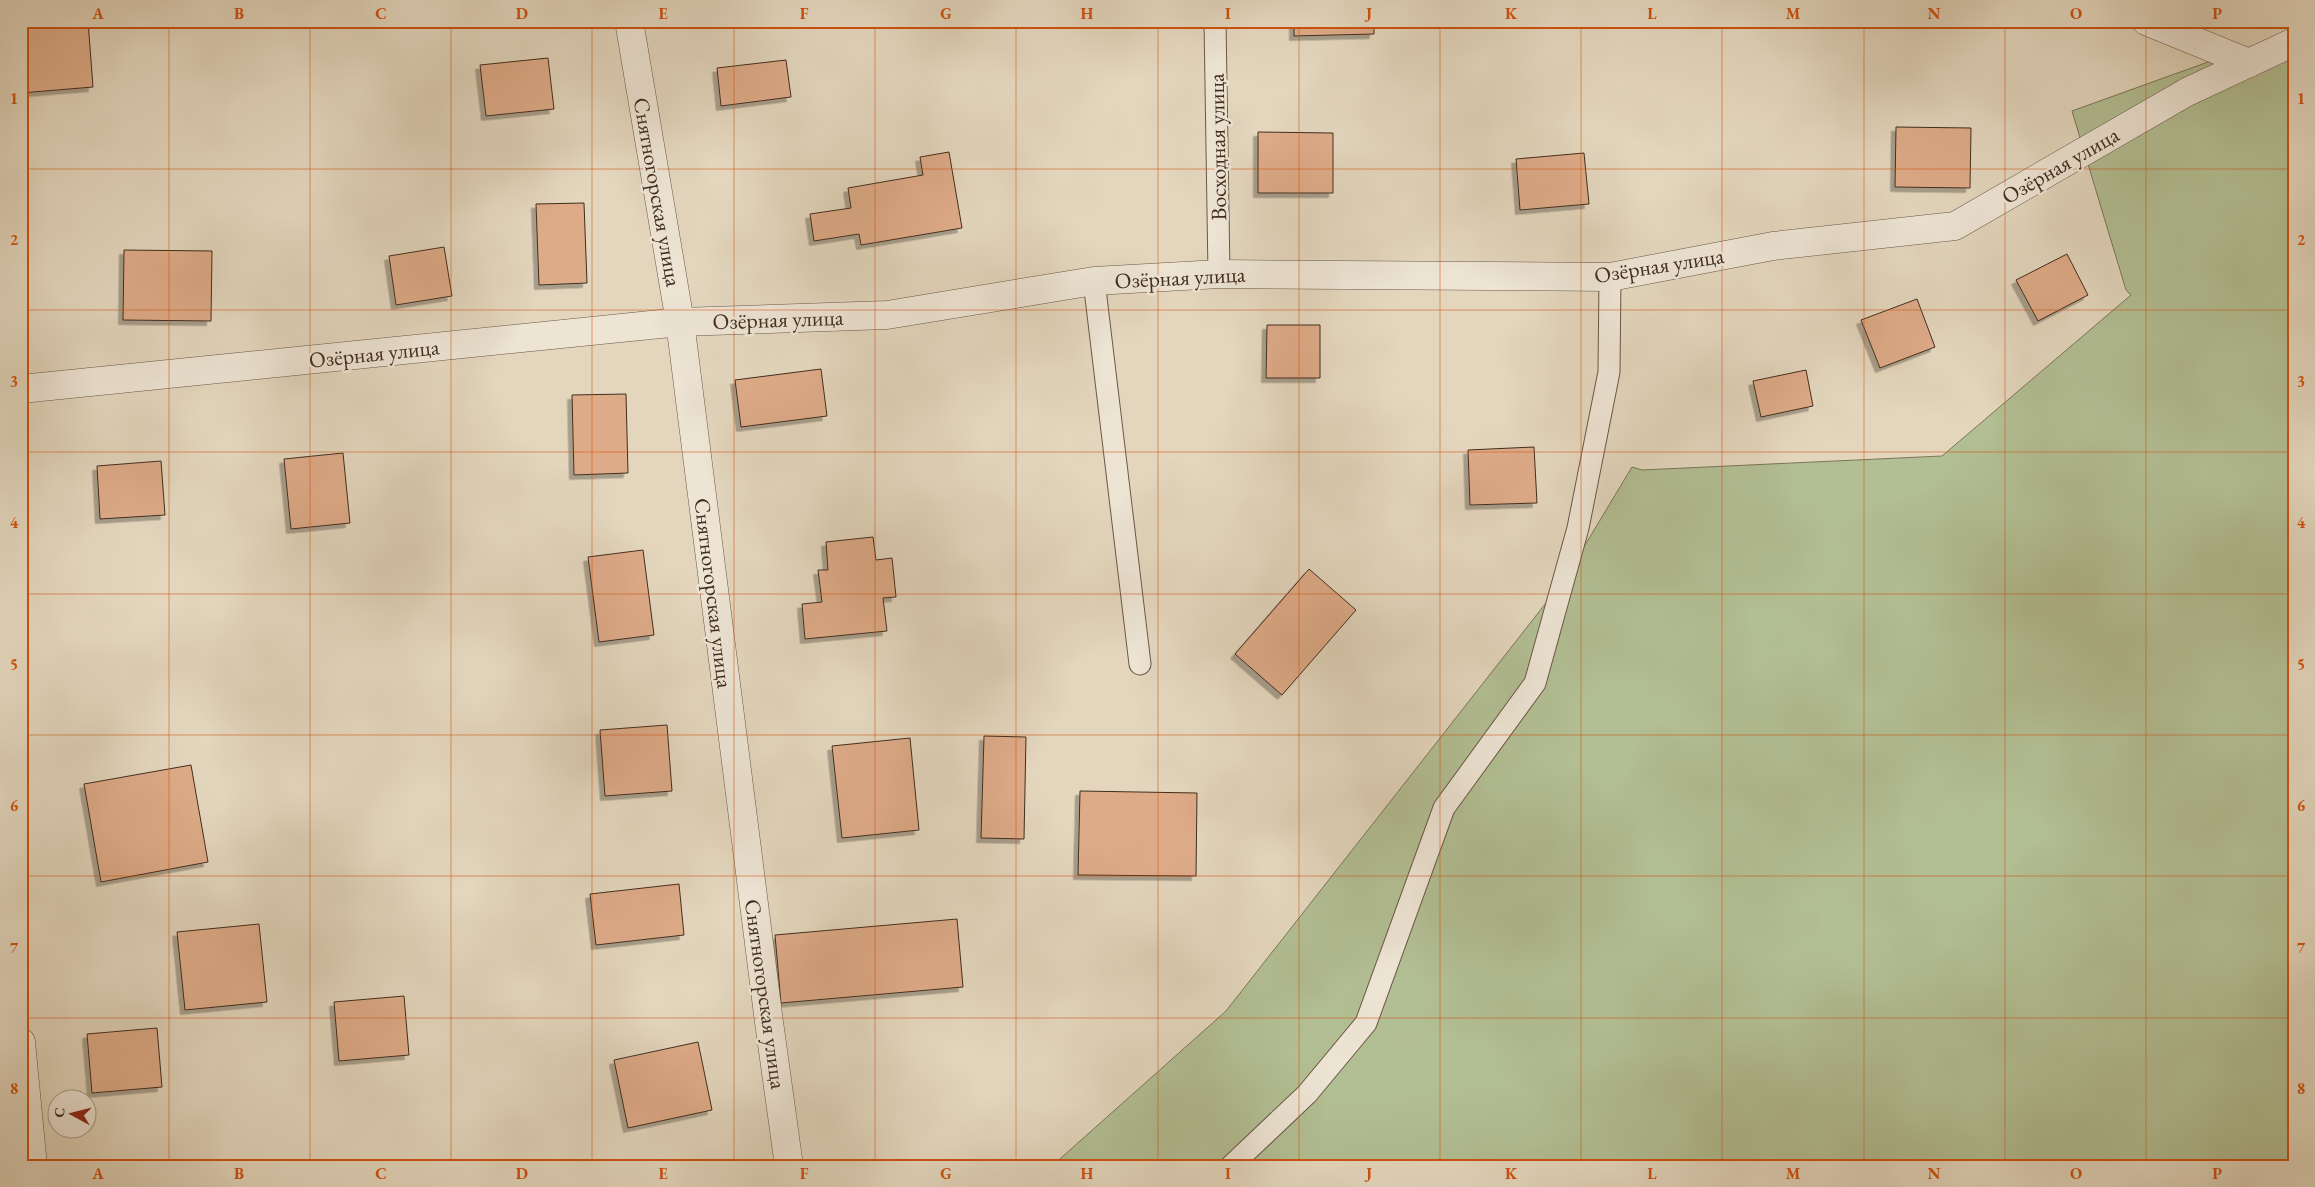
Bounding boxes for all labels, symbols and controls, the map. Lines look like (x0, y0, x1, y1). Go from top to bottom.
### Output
text: A (91, 3, 104, 24)
text: B (234, 3, 244, 24)
text: C (375, 3, 387, 24)
text: D (516, 3, 528, 24)
text: E (658, 3, 668, 24)
text: F (800, 3, 809, 24)
text: G (940, 3, 952, 24)
text: H (1081, 3, 1094, 24)
text: I (1225, 3, 1231, 24)
text: J (1364, 3, 1372, 24)
text: K (1505, 3, 1518, 24)
text: L (1647, 3, 1657, 24)
text: M (1786, 3, 1801, 24)
text: N (1928, 3, 1941, 24)
text: O (2070, 3, 2082, 24)
text: P (2212, 3, 2222, 24)
street label: Восходная улица (1202, 73, 1233, 221)
text: 1 (10, 88, 18, 109)
text: 1 (2297, 88, 2305, 109)
street label: Снятногорская улица (627, 95, 688, 289)
street label: Озёрная улица (1996, 120, 2124, 211)
text: 2 (10, 229, 19, 250)
text: 2 (2297, 229, 2306, 250)
street label: Озёрная улица (1592, 241, 1726, 290)
street label: Озёрная улица (1114, 260, 1246, 295)
street label: Озёрная улица (712, 303, 844, 336)
street label: Озёрная улица (307, 332, 441, 375)
text: 3 (10, 371, 18, 392)
text: 3 (2297, 371, 2305, 392)
street label: Снятногорская улица (687, 496, 740, 690)
text: 4 (10, 512, 19, 533)
text: 4 (2297, 512, 2306, 533)
text: 5 (10, 654, 18, 675)
text: 5 (2297, 654, 2305, 675)
text: 6 (10, 795, 19, 816)
text: 6 (2297, 795, 2306, 816)
street label: Снятногорская улица (738, 897, 793, 1091)
text: 7 (10, 937, 19, 958)
text: 7 (2297, 937, 2306, 958)
text: 8 (10, 1078, 18, 1099)
text: 8 (2297, 1078, 2305, 1099)
north arrow (48, 1090, 98, 1140)
text: С (50, 1106, 69, 1118)
text: A (91, 1163, 104, 1184)
text: B (234, 1163, 244, 1184)
text: C (375, 1163, 387, 1184)
text: D (516, 1163, 528, 1184)
text: E (658, 1163, 668, 1184)
text: F (800, 1163, 809, 1184)
text: G (940, 1163, 952, 1184)
text: H (1081, 1163, 1094, 1184)
text: I (1225, 1163, 1231, 1184)
text: J (1364, 1163, 1372, 1184)
text: K (1505, 1163, 1518, 1184)
text: L (1647, 1163, 1657, 1184)
text: M (1786, 1163, 1801, 1184)
text: N (1928, 1163, 1941, 1184)
text: O (2070, 1163, 2082, 1184)
text: P (2212, 1163, 2222, 1184)

